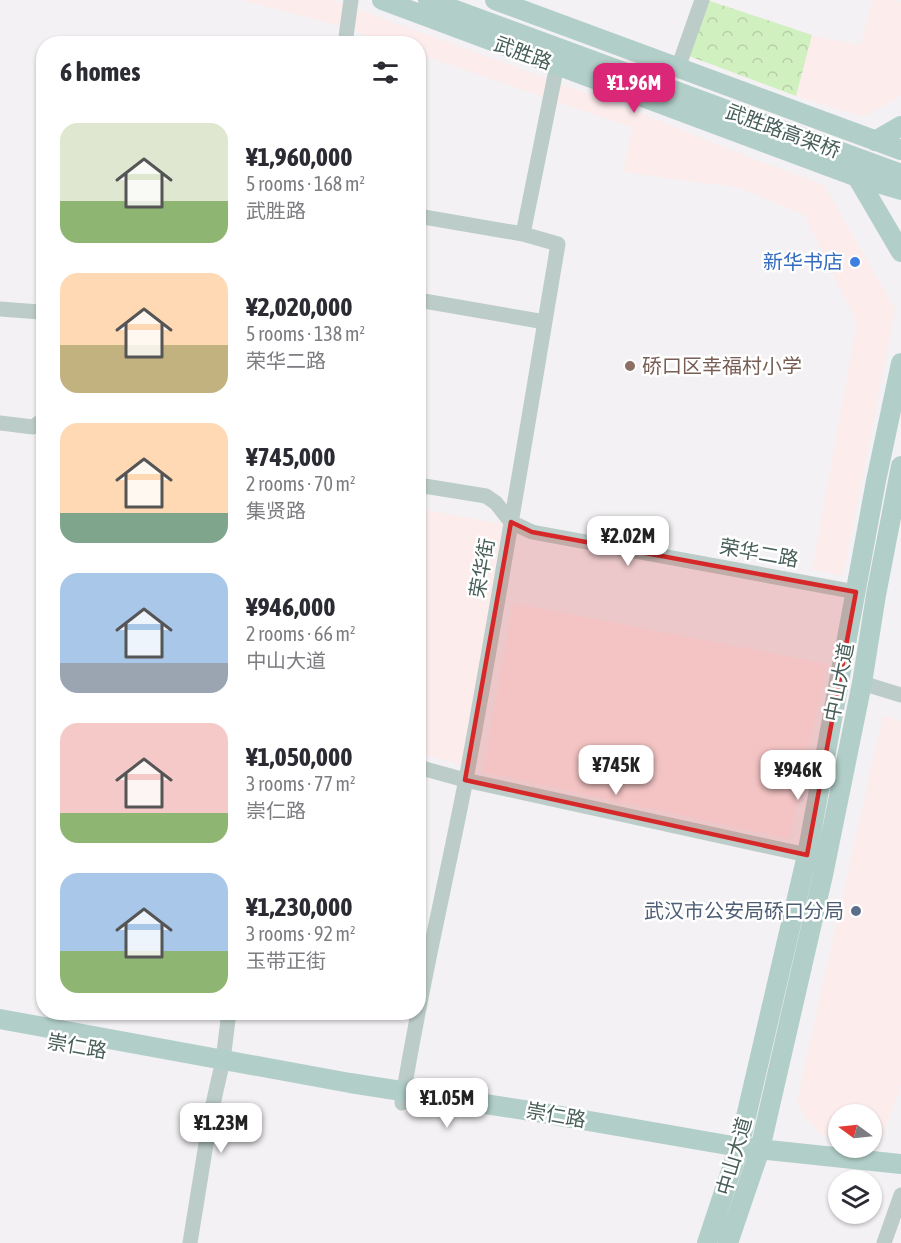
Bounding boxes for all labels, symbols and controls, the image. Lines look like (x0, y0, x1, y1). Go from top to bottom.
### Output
street label: 武胜路 (491, 31, 555, 74)
icon: filters (369, 56, 402, 89)
text: 6 homes (60, 57, 140, 87)
pin: ¥1.96M (585, 63, 683, 114)
text: ¥1.96M (607, 71, 661, 94)
street label: 武胜路高架桥 (723, 99, 843, 162)
text: ¥1,960,000 (246, 142, 352, 172)
icon: home (108, 147, 180, 219)
text: 5 rooms · 168 m² (246, 172, 365, 195)
text: 武胜路 (246, 199, 306, 222)
place label: 新华书店 (763, 250, 843, 273)
marker: 新华书店 (848, 255, 862, 269)
text: ¥2,020,000 (246, 292, 352, 322)
icon: home (108, 297, 180, 369)
text: 5 rooms · 138 m² (246, 322, 365, 345)
text: 荣华二路 (246, 349, 326, 372)
place label: 硚口区幸福村小学 (642, 354, 802, 377)
marker: 硚口区幸福村小学 (623, 359, 637, 373)
text: ¥745,000 (246, 442, 336, 472)
icon: home (108, 447, 180, 519)
text: 2 rooms · 70 m² (246, 472, 356, 495)
text: 集贤路 (246, 499, 306, 522)
pin: ¥2.02M (579, 516, 677, 567)
text: ¥2.02M (601, 524, 655, 547)
street label: 荣华二路 (718, 534, 800, 571)
street label: 荣华街 (465, 536, 498, 599)
text: ¥946,000 (246, 592, 336, 622)
icon: home (108, 597, 180, 669)
text: 2 rooms · 66 m² (246, 622, 356, 645)
street label: 中山大道 (820, 640, 857, 723)
text: 中山大道 (246, 649, 326, 672)
text: ¥1,050,000 (246, 742, 352, 772)
pin: ¥745K (574, 745, 658, 796)
icon: home (108, 747, 180, 819)
pin: ¥946K (756, 750, 840, 801)
text: ¥745K (593, 753, 639, 776)
text: ¥946K (775, 758, 821, 781)
text: 3 rooms · 77 m² (246, 772, 356, 795)
text: 崇仁路 (246, 799, 306, 822)
text: ¥1,230,000 (246, 892, 352, 922)
icon: home (108, 897, 180, 969)
place label: 武汉市公安局硚口分局 (644, 899, 844, 922)
marker: 武汉市公安局硚口分局 (849, 904, 863, 918)
text: 3 rooms · 92 m² (246, 922, 356, 945)
text: 玉带正街 (246, 949, 326, 972)
street label: 崇仁路 (46, 1029, 109, 1062)
pin: ¥1.05M (398, 1078, 496, 1129)
text: ¥1.05M (420, 1086, 474, 1109)
street label: 崇仁路 (525, 1098, 588, 1131)
pin: ¥1.23M (172, 1103, 270, 1154)
north arrow (828, 1104, 882, 1158)
map controls (828, 1104, 882, 1224)
text: ¥1.23M (194, 1111, 248, 1134)
street label: 中山大道 (711, 1114, 756, 1197)
button: layers (828, 1170, 882, 1224)

